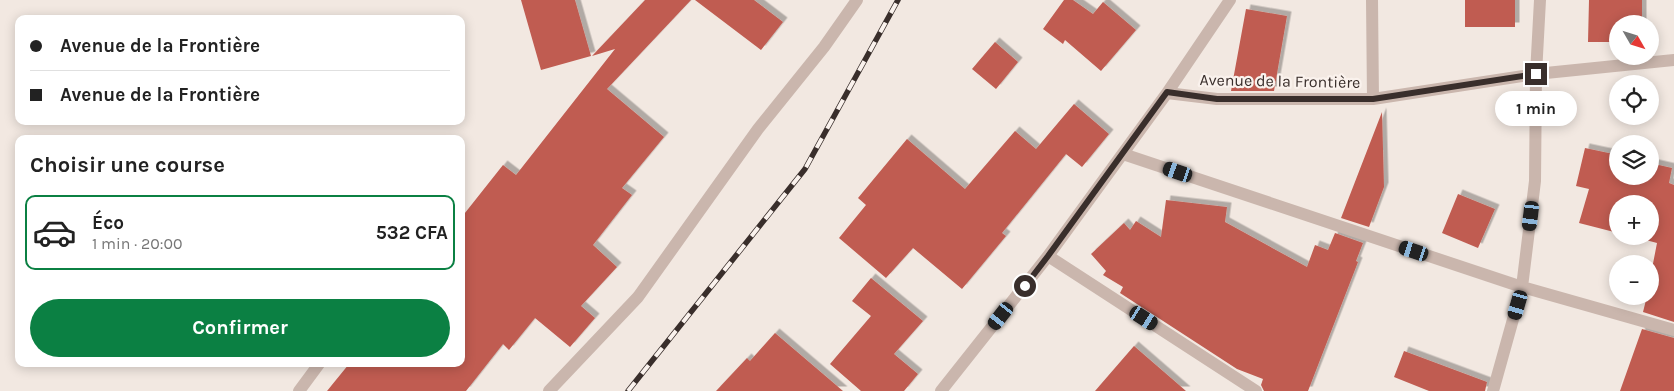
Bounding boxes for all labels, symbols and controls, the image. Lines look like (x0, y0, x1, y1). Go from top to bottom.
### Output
north arrow (1609, 15, 1659, 65)
map controls (1609, 15, 1659, 305)
text: Avenue de la Frontière (60, 35, 260, 57)
route end (1525, 63, 1547, 85)
street label: Avenue de la Frontière (1200, 70, 1360, 92)
button: locate (1609, 75, 1659, 125)
text: Avenue de la Frontière (60, 84, 260, 106)
callout: 1 min (1495, 92, 1577, 126)
text: 1 min (1516, 99, 1556, 118)
button: layers (1609, 135, 1659, 185)
text: Choisir une course (30, 152, 225, 178)
car (1161, 160, 1194, 184)
button: + (1609, 195, 1659, 245)
car (1521, 200, 1540, 232)
icon: car (32, 210, 77, 255)
text: Éco (92, 212, 124, 234)
text: 532 CFA (376, 222, 448, 244)
text: 1 min · 20:00 (92, 234, 182, 253)
car (1397, 239, 1430, 263)
button: − (1609, 255, 1659, 305)
route start (1014, 275, 1036, 297)
car (1506, 289, 1529, 321)
button: Confirmer (30, 299, 450, 357)
car (985, 300, 1016, 332)
car (1127, 304, 1160, 332)

